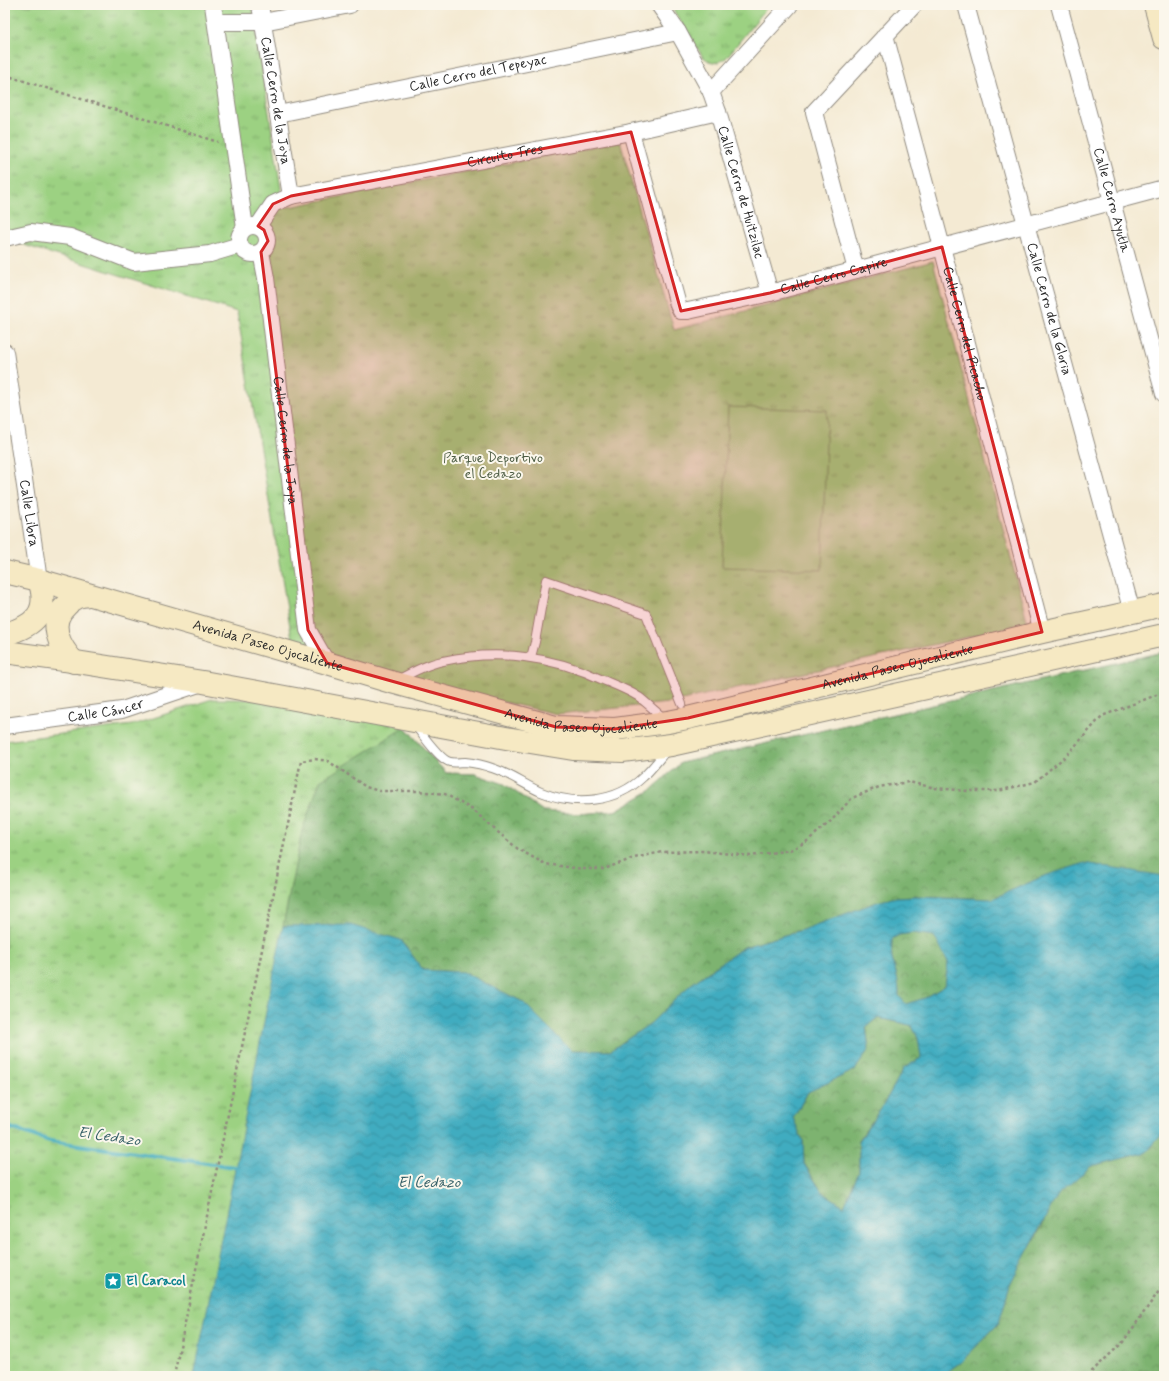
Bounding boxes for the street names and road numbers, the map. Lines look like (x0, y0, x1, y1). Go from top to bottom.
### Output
street label: Calle Cerro de la Joya (256, 35, 295, 166)
street label: Calle Cerro del Tepeyac (408, 50, 548, 96)
street label: Calle Cerro de Huitzilac (713, 124, 769, 261)
street label: Circuito Tres (465, 140, 545, 172)
street label: Calle Cerro Ayutla (1089, 146, 1135, 255)
street label: Calle Cerro de la Gloria (1022, 240, 1076, 377)
street label: Calle Cerro Capire (778, 253, 890, 299)
street label: Calle Cerro del Picacho (938, 265, 991, 403)
street label: Calle Cerro de la Joya (269, 375, 302, 506)
street label: Calle Libra (15, 478, 43, 548)
street label: Avenida Paseo Ojocaliente (191, 616, 345, 676)
street label: Avenida Paseo Ojocaliente (820, 640, 975, 694)
street label: Calle Cáncer (66, 694, 147, 726)
street label: Avenida Paseo Ojocaliente (502, 704, 659, 738)

